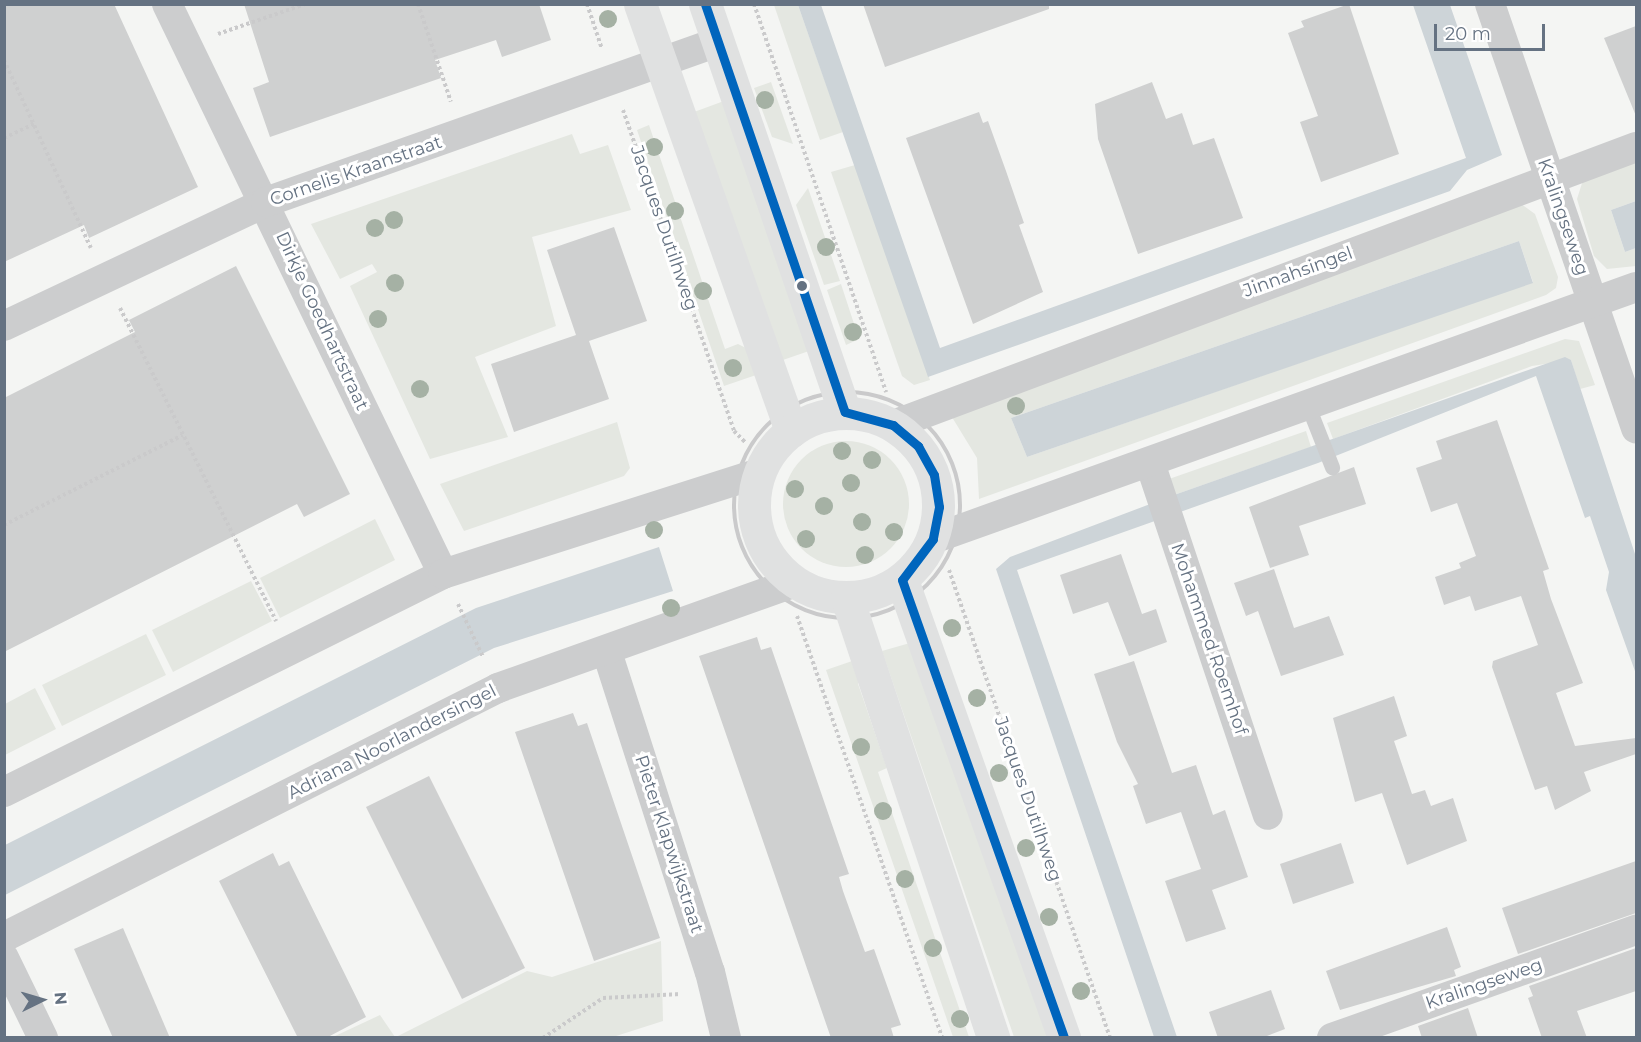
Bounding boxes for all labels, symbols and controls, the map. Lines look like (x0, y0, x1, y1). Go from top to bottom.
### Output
scale bar (1437, 12, 1548, 50)
text: 20 m (1445, 23, 1491, 45)
street label: Cornelis Kraanstraat (267, 131, 445, 211)
street label: Jacques Dutilhweg (626, 143, 702, 313)
street label: Kralingseweg (1533, 156, 1593, 278)
street label: Dirkje Goedhartstraat (271, 228, 373, 414)
street label: Jinnahsingel (1240, 242, 1356, 302)
unlabelled marker (796, 280, 808, 292)
street label: Mohammed Roemhof (1166, 540, 1252, 738)
street label: Adriana Noorlandersingel (284, 680, 500, 804)
street label: Jacques Dutilhweg (990, 714, 1066, 884)
street label: Pieter Klapwijkstraat (630, 752, 708, 936)
street label: Kralingseweg (1423, 954, 1545, 1014)
north arrow (12, 970, 72, 1030)
text: N (50, 991, 70, 1006)

